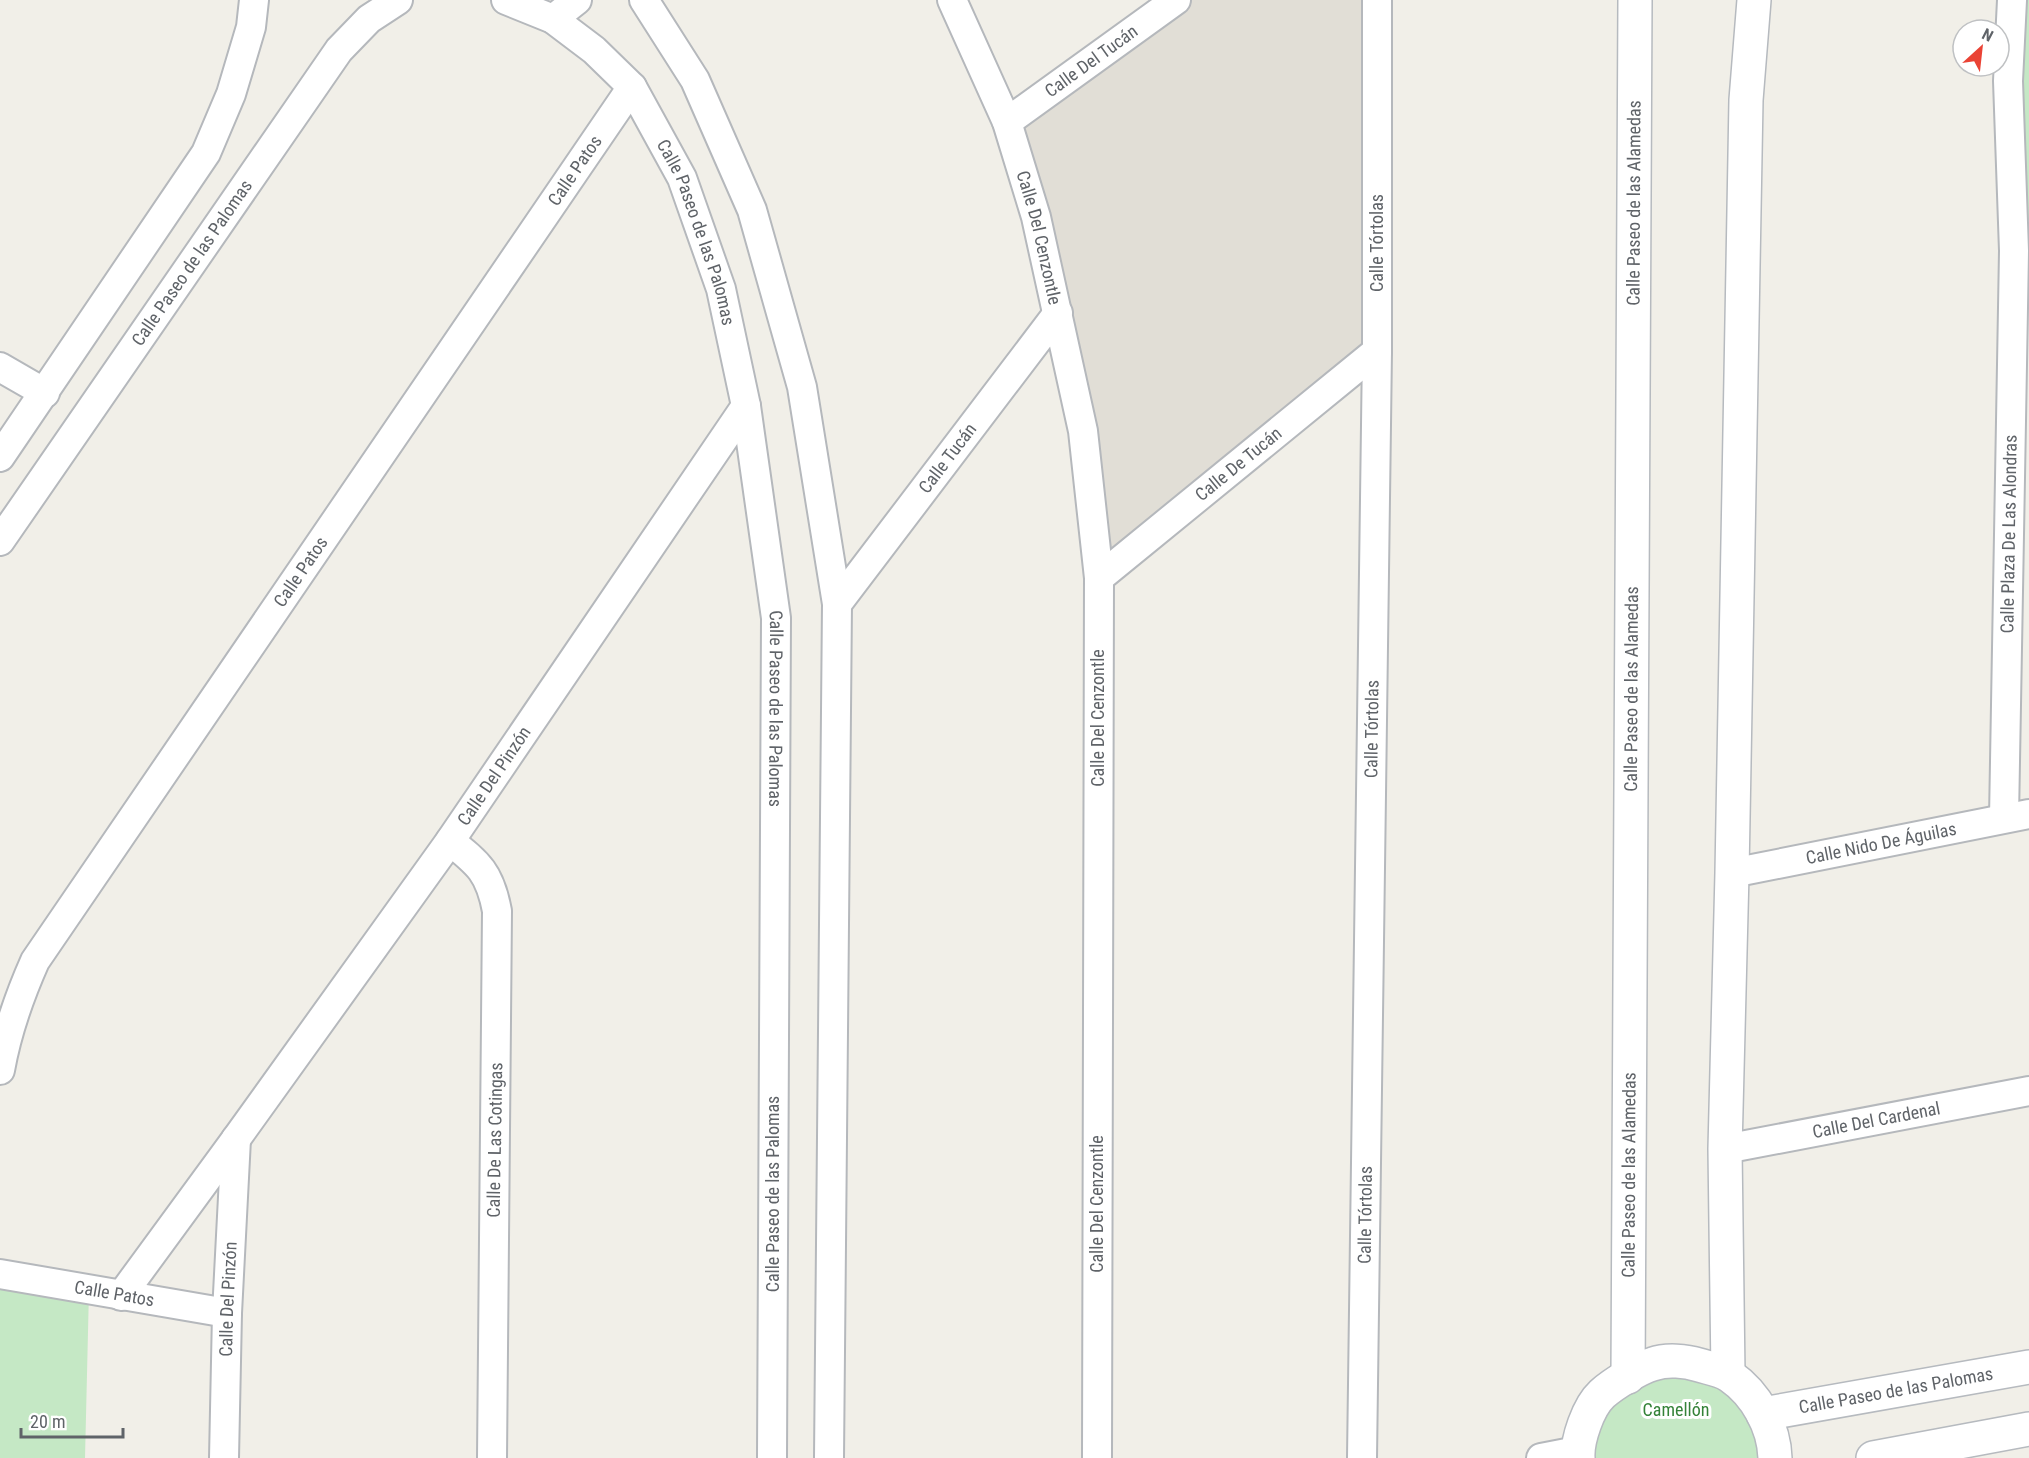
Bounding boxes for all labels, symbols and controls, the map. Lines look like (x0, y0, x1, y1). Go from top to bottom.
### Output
north arrow (1951, 18, 2011, 78)
street label: Calle Del Tucán (1041, 20, 1141, 101)
text: N (1979, 24, 1996, 46)
street label: Calle Paseo de las Alamedas (1622, 100, 1644, 306)
street label: Calle Patos (543, 131, 606, 209)
street label: Calle Paseo de las Palomas (653, 136, 739, 327)
street label: Calle Del Cenzontle (1012, 168, 1066, 307)
street label: Calle Paseo de las Palomas (127, 176, 256, 350)
street label: Calle Tórtolas (1366, 194, 1387, 292)
street label: Calle Tucán (914, 419, 981, 497)
street label: Calle De Tucán (1191, 422, 1285, 505)
street label: Calle Plaza De Las Alondras (1996, 434, 2021, 634)
street label: Calle Patos (269, 532, 332, 611)
street label: Calle Paseo de las Alamedas (1620, 586, 1642, 792)
street label: Calle Paseo de las Palomas (765, 609, 787, 807)
street label: Calle Del Cenzontle (1087, 649, 1108, 787)
street label: Calle Tórtolas (1360, 680, 1383, 778)
street label: Calle Del Pinzón (453, 722, 535, 829)
street label: Calle Nido De Águilas (1804, 818, 1958, 868)
street label: Calle De Las Cotingas (483, 1062, 506, 1218)
street label: Calle Paseo de las Alamedas (1618, 1072, 1640, 1278)
street label: Calle Paseo de las Palomas (762, 1096, 783, 1292)
street label: Calle Del Cardenal (1810, 1097, 1942, 1142)
street label: Calle Del Cenzontle (1086, 1135, 1107, 1273)
street label: Calle Tórtolas (1354, 1166, 1376, 1264)
street label: Calle Del Pinzón (215, 1241, 241, 1357)
street label: Calle Patos (73, 1276, 156, 1310)
street label: Calle Paseo de las Palomas (1797, 1363, 1995, 1417)
park label: Camellón (1643, 1399, 1709, 1420)
scale bar (21, 1401, 123, 1439)
text: 20 m (30, 1411, 65, 1432)

